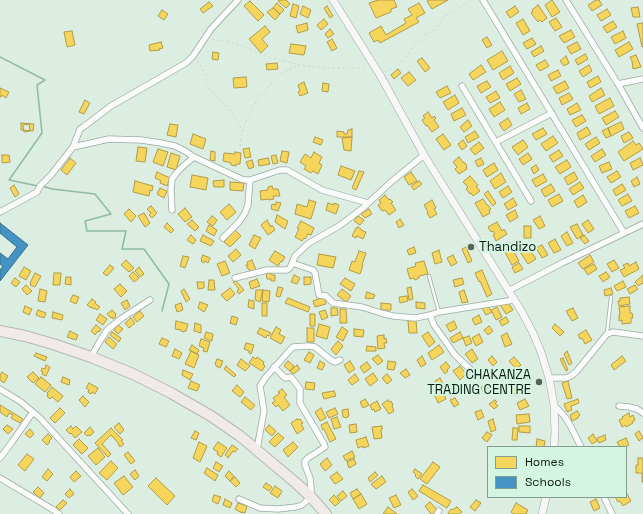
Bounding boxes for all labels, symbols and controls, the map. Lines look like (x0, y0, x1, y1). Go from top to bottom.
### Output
place label: Thandizo (479, 239, 536, 255)
marker: Thandizo (466, 242, 476, 252)
place label: CHAKANZA TRADING CENTRE (427, 367, 531, 398)
marker: CHAKANZA TRADING CENTRE (534, 377, 544, 387)
legend (487, 446, 627, 498)
text: Homes (525, 454, 564, 470)
text: Schools (525, 474, 571, 490)

